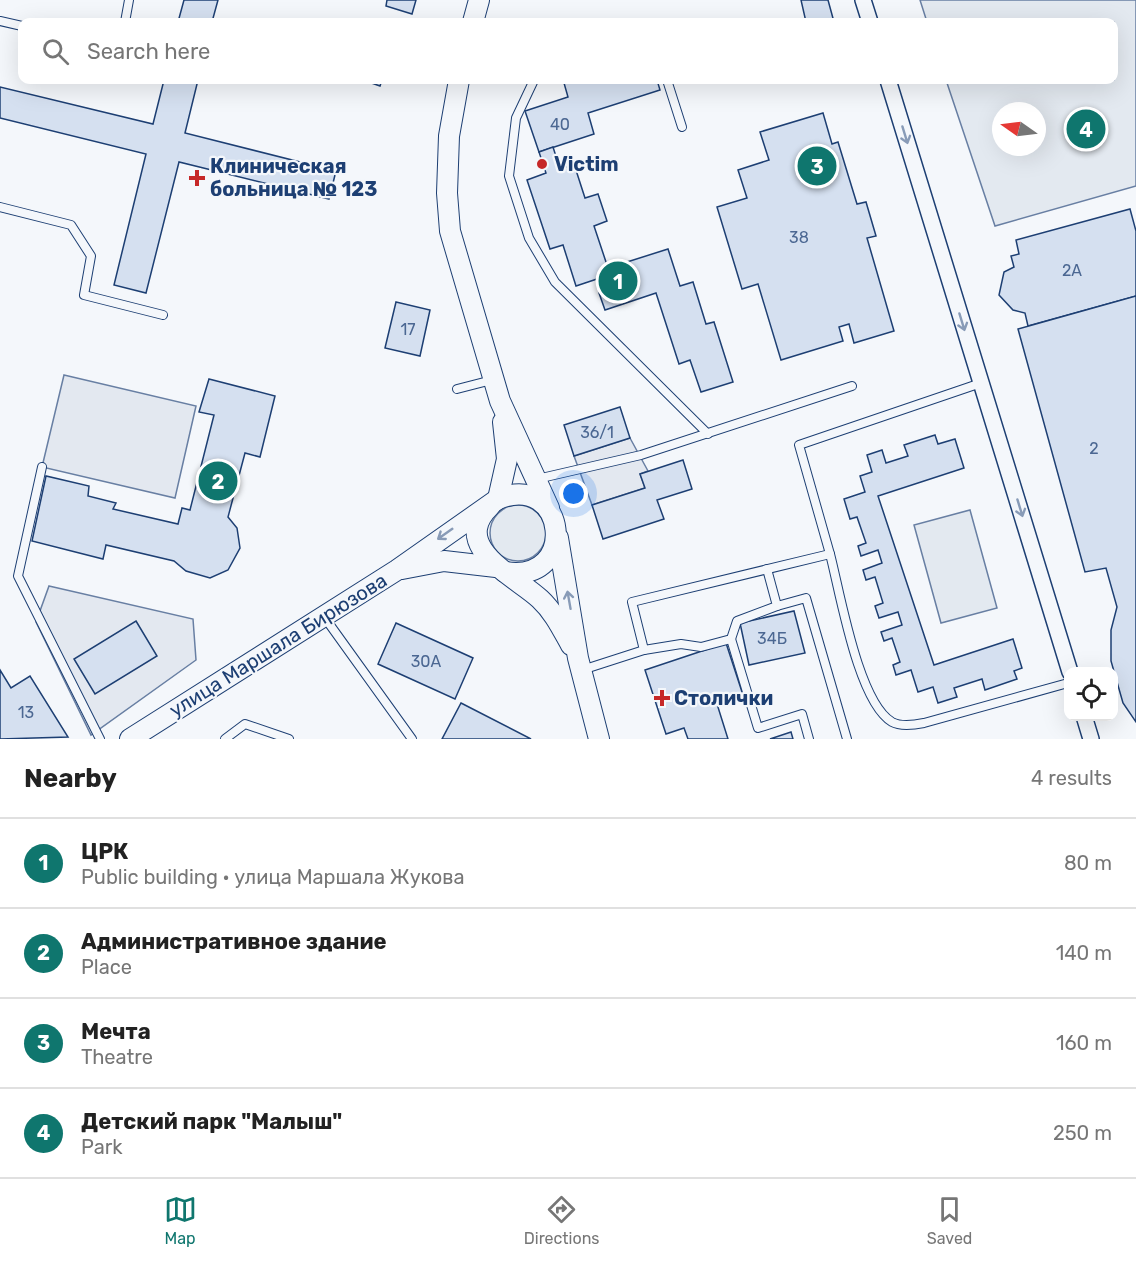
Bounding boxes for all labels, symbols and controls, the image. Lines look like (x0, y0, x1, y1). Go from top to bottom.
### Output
search box (18, 18, 1118, 84)
icon: search (39, 35, 72, 68)
text: Search here (87, 38, 210, 65)
north arrow (992, 102, 1046, 156)
pin: 4 (1066, 106, 1106, 152)
house number: 40 (550, 115, 570, 134)
one-way arrow (900, 125, 911, 144)
pin: 3 (798, 144, 836, 188)
place label: Victim (554, 152, 619, 176)
place label: Клиническая больница № 123 (210, 154, 378, 201)
marker: Victim (535, 157, 549, 171)
marker: Клиническая больница № 123 (188, 169, 206, 187)
house number: 38 (789, 228, 809, 247)
pin: 1 (598, 258, 638, 304)
house number: 2А (1062, 261, 1082, 280)
one-way arrow (957, 312, 968, 331)
house number: 17 (400, 320, 416, 339)
house number: 36/1 (580, 423, 614, 442)
house number: 2 (1089, 439, 1099, 458)
pin: 2 (198, 458, 238, 504)
your location (559, 479, 588, 508)
one-way arrow (1015, 498, 1026, 517)
one-way arrow (437, 528, 454, 540)
street label: улица Маршала Бирюзова (165, 568, 391, 722)
one-way arrow (563, 591, 574, 611)
house number: 34Б (757, 629, 787, 648)
house number: 30А (411, 652, 442, 671)
map controls (1064, 667, 1118, 721)
button: locate (1064, 667, 1118, 721)
place label: Столички (674, 686, 773, 710)
marker: Столички (655, 691, 669, 705)
house number: 13 (18, 703, 34, 722)
text: Nearby (24, 763, 117, 794)
text: 4 results (1031, 766, 1112, 790)
text: ЦРК (81, 838, 128, 865)
text: 1 (39, 851, 48, 875)
text: 80 m (1064, 851, 1112, 875)
text: Public building · улица Маршала Жукова (81, 865, 465, 889)
text: Административное здание (81, 928, 387, 955)
text: 2 (37, 941, 50, 965)
text: 140 m (1056, 941, 1112, 965)
text: Place (81, 955, 132, 979)
text: Мечта (81, 1018, 151, 1045)
text: 3 (37, 1031, 50, 1055)
text: 160 m (1056, 1031, 1112, 1055)
text: Theatre (81, 1045, 153, 1069)
text: Детский парк "Малыш" (81, 1108, 342, 1135)
text: 4 (37, 1121, 50, 1145)
text: 250 m (1053, 1121, 1112, 1145)
text: Park (81, 1135, 123, 1159)
tab: Map (164, 1193, 197, 1248)
tab: Directions (524, 1193, 600, 1248)
tab: Saved (927, 1193, 972, 1248)

